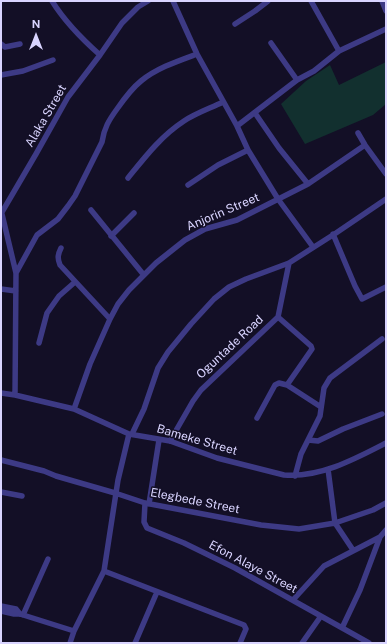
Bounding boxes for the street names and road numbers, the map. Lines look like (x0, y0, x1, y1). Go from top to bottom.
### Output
street label: Alaka Street (22, 82, 70, 150)
street label: Anjorin Street (184, 190, 262, 234)
street label: Oguntade Road (194, 312, 266, 382)
street label: Bameke Street (155, 422, 239, 458)
street label: Elegbede Street (149, 485, 241, 517)
street label: Efon Alaye Street (206, 538, 300, 596)

